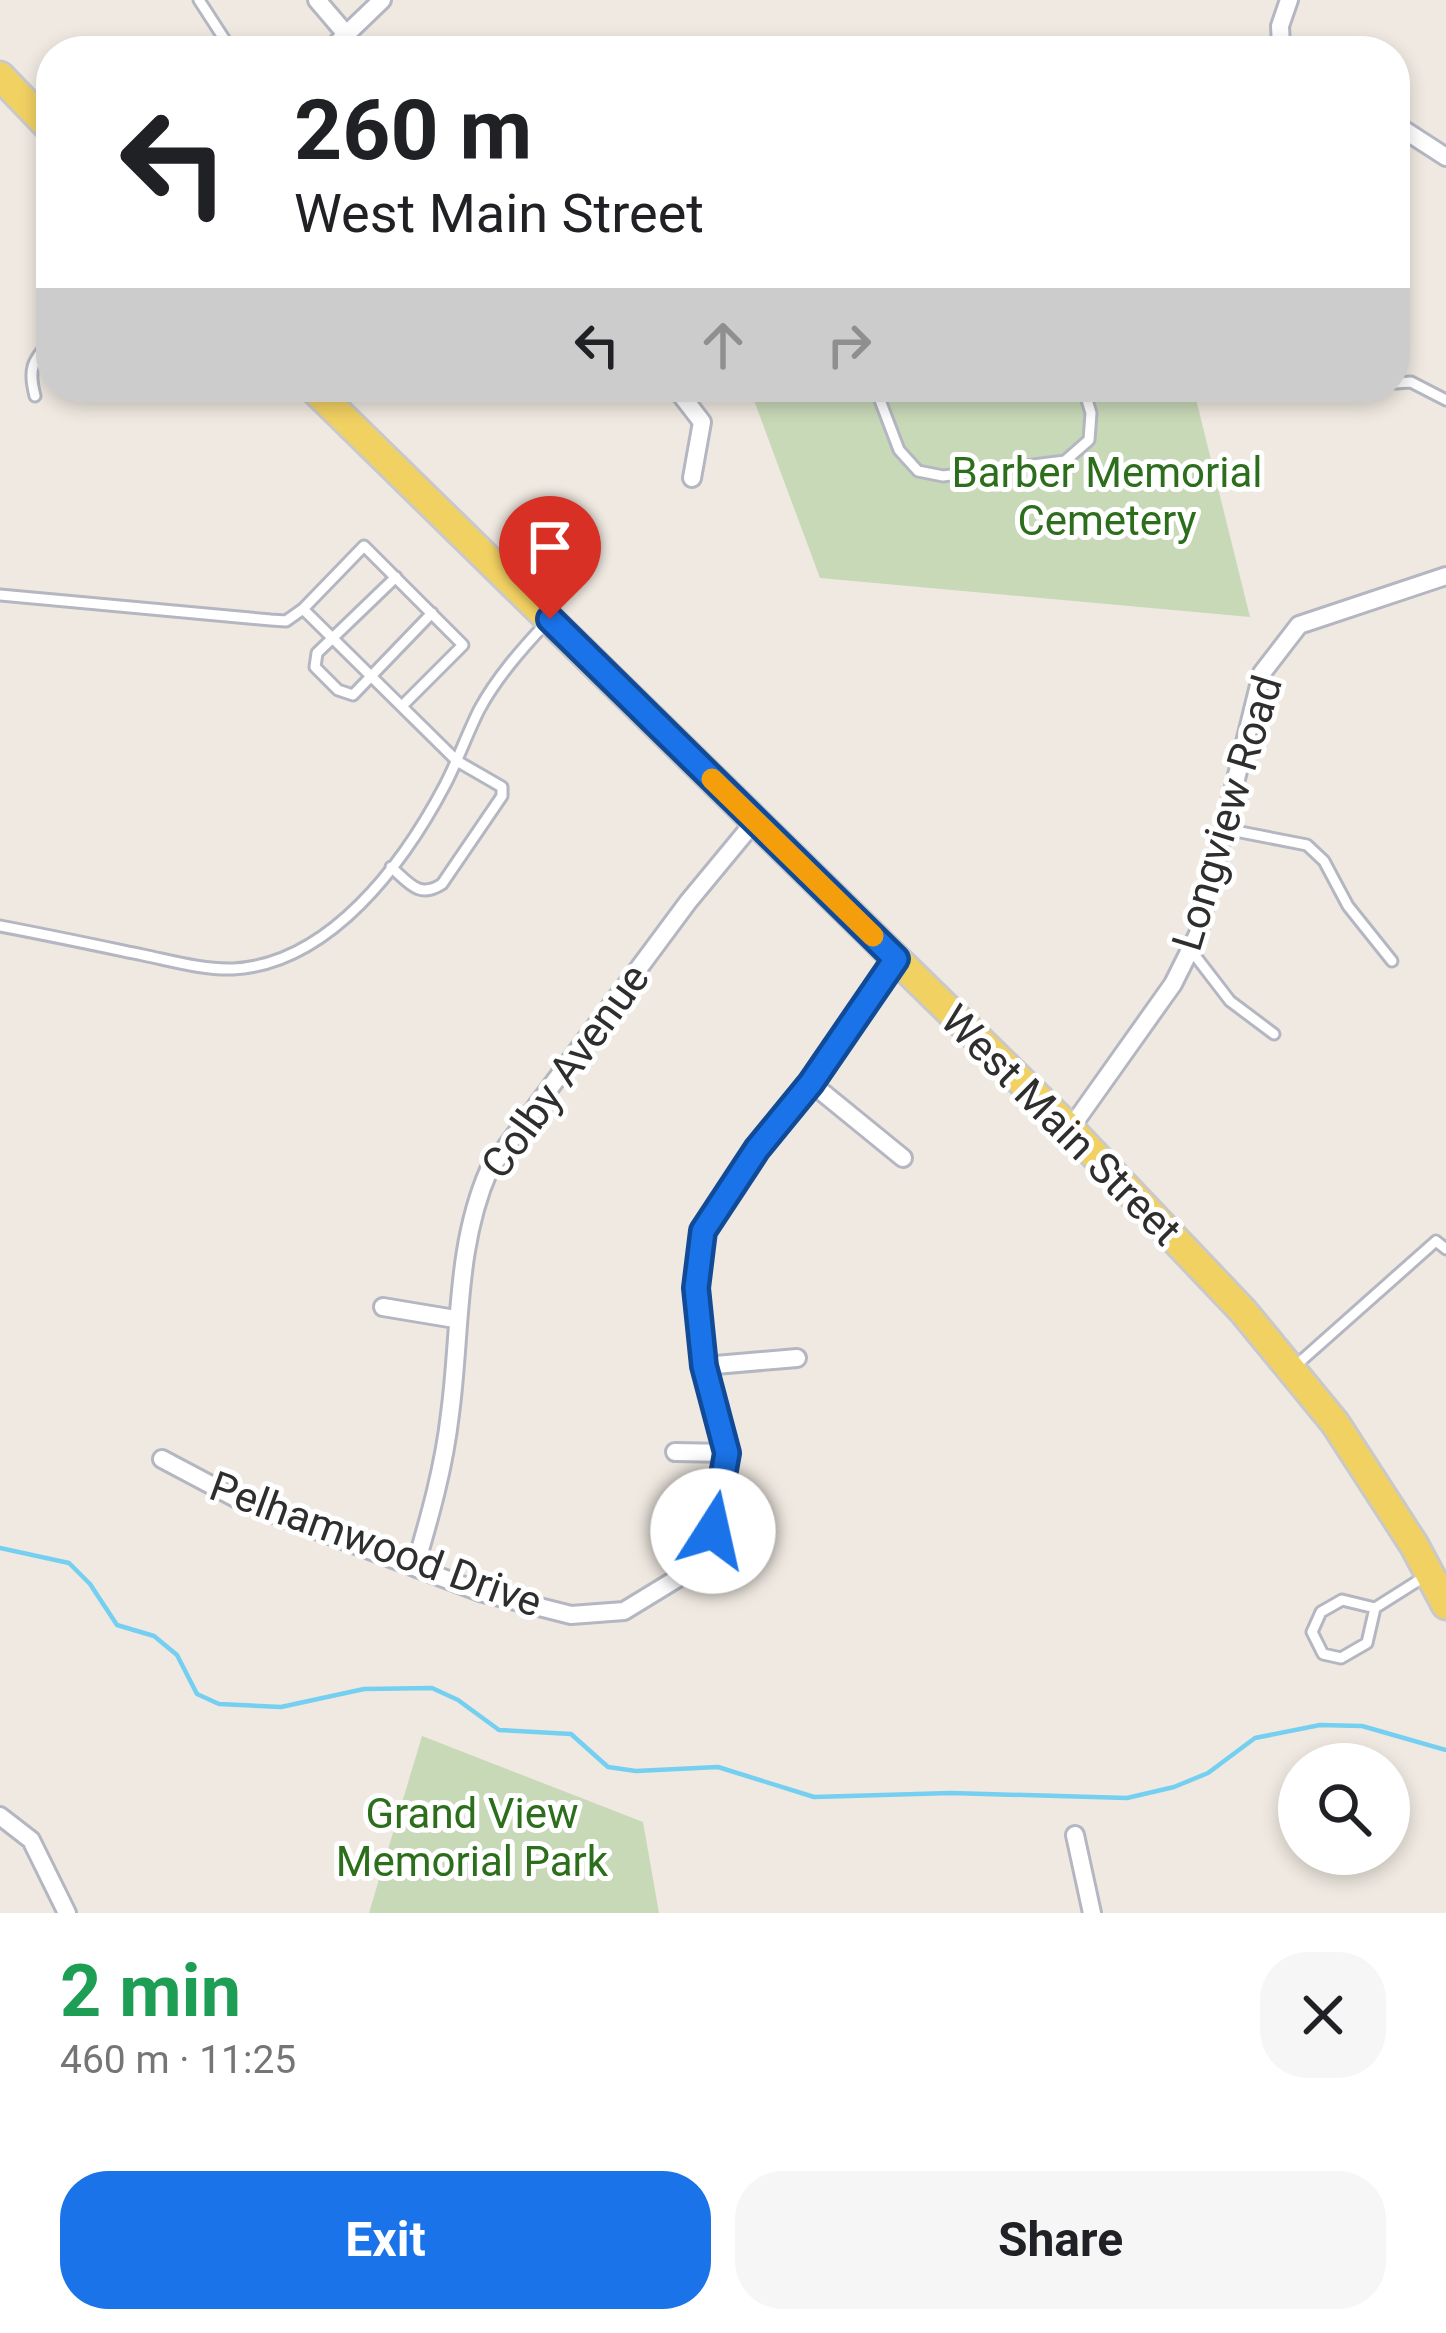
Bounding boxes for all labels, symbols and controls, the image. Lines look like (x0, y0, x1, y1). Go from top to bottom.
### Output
text: 260 m (294, 81, 532, 180)
icon: left (96, 84, 252, 240)
text: West Main Street (294, 182, 704, 245)
icon: left (564, 312, 630, 378)
icon: ahead (690, 312, 756, 378)
icon: right (816, 312, 882, 378)
park label: Barber Memorial Cemetery (952, 448, 1262, 545)
pin (499, 496, 601, 619)
icon: arrive (517, 514, 583, 580)
street label: Longview Road (1162, 670, 1292, 956)
street label: Colby Avenue (471, 954, 659, 1188)
street label: West Main Street (931, 995, 1191, 1255)
street label: Pelhamwood Drive (203, 1461, 549, 1627)
position arrow (650, 1468, 776, 1594)
map controls (1278, 1743, 1410, 1875)
button: search (1278, 1743, 1410, 1875)
park label: Grand View Memorial Park (336, 1789, 609, 1886)
text: 2 min (60, 1949, 241, 2034)
button: close (1260, 1952, 1386, 2078)
text: 460 m · 11:25 (60, 2037, 296, 2083)
button: Exit (60, 2171, 711, 2309)
button: Share (735, 2171, 1386, 2309)

